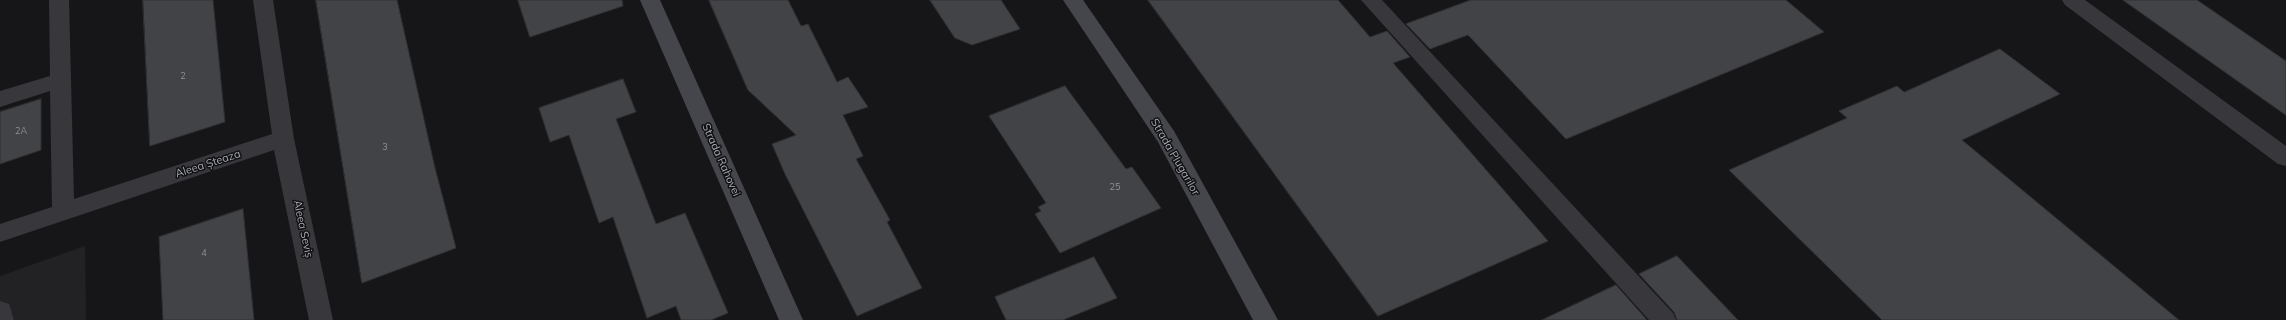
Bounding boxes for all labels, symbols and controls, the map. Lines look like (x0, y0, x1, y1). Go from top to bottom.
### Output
house number: 2 (180, 71, 186, 81)
street label: Strada Plugarilor (1148, 116, 1202, 198)
street label: Strada Rahovei (699, 121, 743, 199)
house number: 2A (15, 126, 27, 136)
house number: 3 (382, 142, 388, 152)
street label: Aleea Șteaza (174, 147, 242, 181)
house number: 25 (1110, 182, 1120, 192)
street label: Aleea Seviș (290, 199, 316, 259)
house number: 4 (201, 248, 207, 258)

